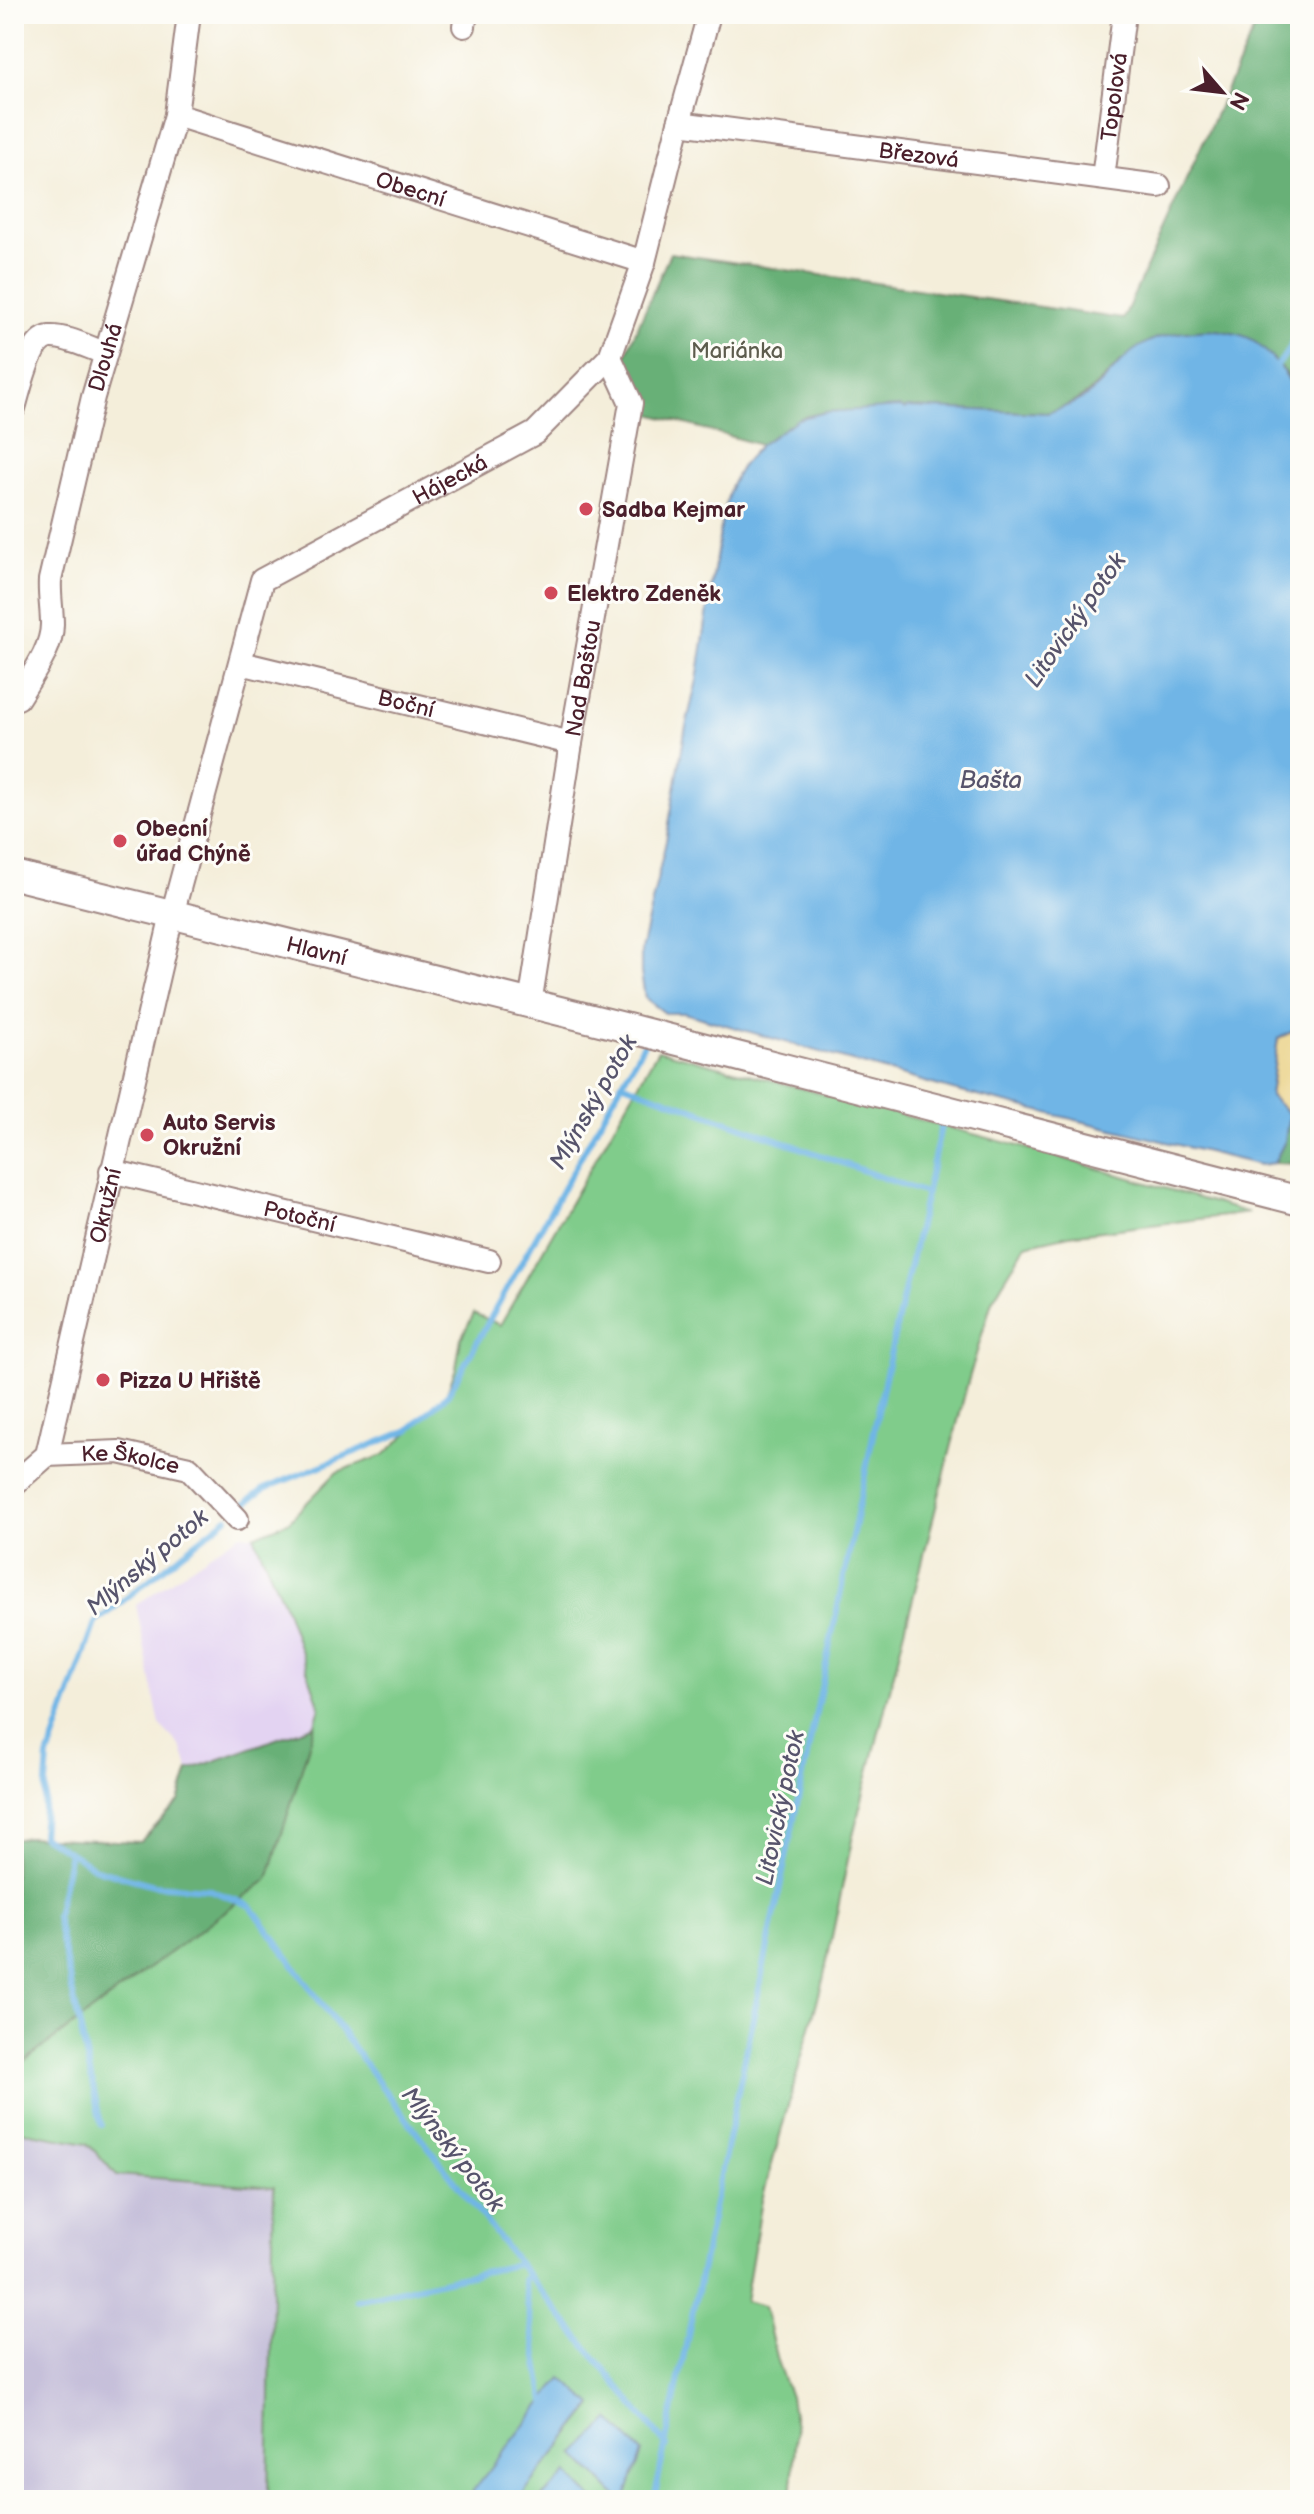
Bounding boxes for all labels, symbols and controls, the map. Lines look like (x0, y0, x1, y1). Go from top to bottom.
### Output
street label: Topolová (1096, 51, 1134, 143)
north arrow (1182, 52, 1262, 132)
text: N (1223, 87, 1254, 114)
street label: Březová (877, 137, 961, 175)
street label: Obecní (372, 167, 449, 214)
street label: Dlouhá (83, 320, 129, 395)
park label: Mariánka (691, 338, 783, 365)
street label: Hájecká (408, 449, 492, 512)
place label: Sadba Kejmar (602, 497, 745, 524)
marker: Sadba Kejmar (577, 500, 595, 518)
water label: Litovický potok (1018, 547, 1133, 693)
place label: Elektro Zdeněk (567, 581, 721, 608)
marker: Elektro Zdeněk (542, 584, 560, 602)
street label: Nad Baštou (560, 618, 607, 739)
street label: Boční (375, 685, 438, 725)
water label: Bašta (960, 766, 1022, 795)
place label: Obecní úřad Chýně (136, 816, 251, 868)
marker: Obecní úřad Chýně (111, 832, 129, 850)
street label: Hlavní (283, 931, 350, 973)
water label: Mlýnský potok (543, 1029, 644, 1175)
place label: Auto Servis Okružní (162, 1110, 276, 1162)
marker: Auto Servis Okružní (138, 1126, 156, 1144)
street label: Okružní (84, 1165, 128, 1246)
street label: Potoční (261, 1196, 339, 1239)
place label: Pizza U Hřiště (119, 1368, 261, 1395)
marker: Pizza U Hřiště (94, 1371, 112, 1389)
street label: Ke Školce (81, 1439, 182, 1480)
water label: Mlýnský potok (80, 1502, 215, 1622)
water label: Litovický potok (750, 1727, 811, 1888)
water label: Mlýnský potok (395, 2081, 511, 2218)

